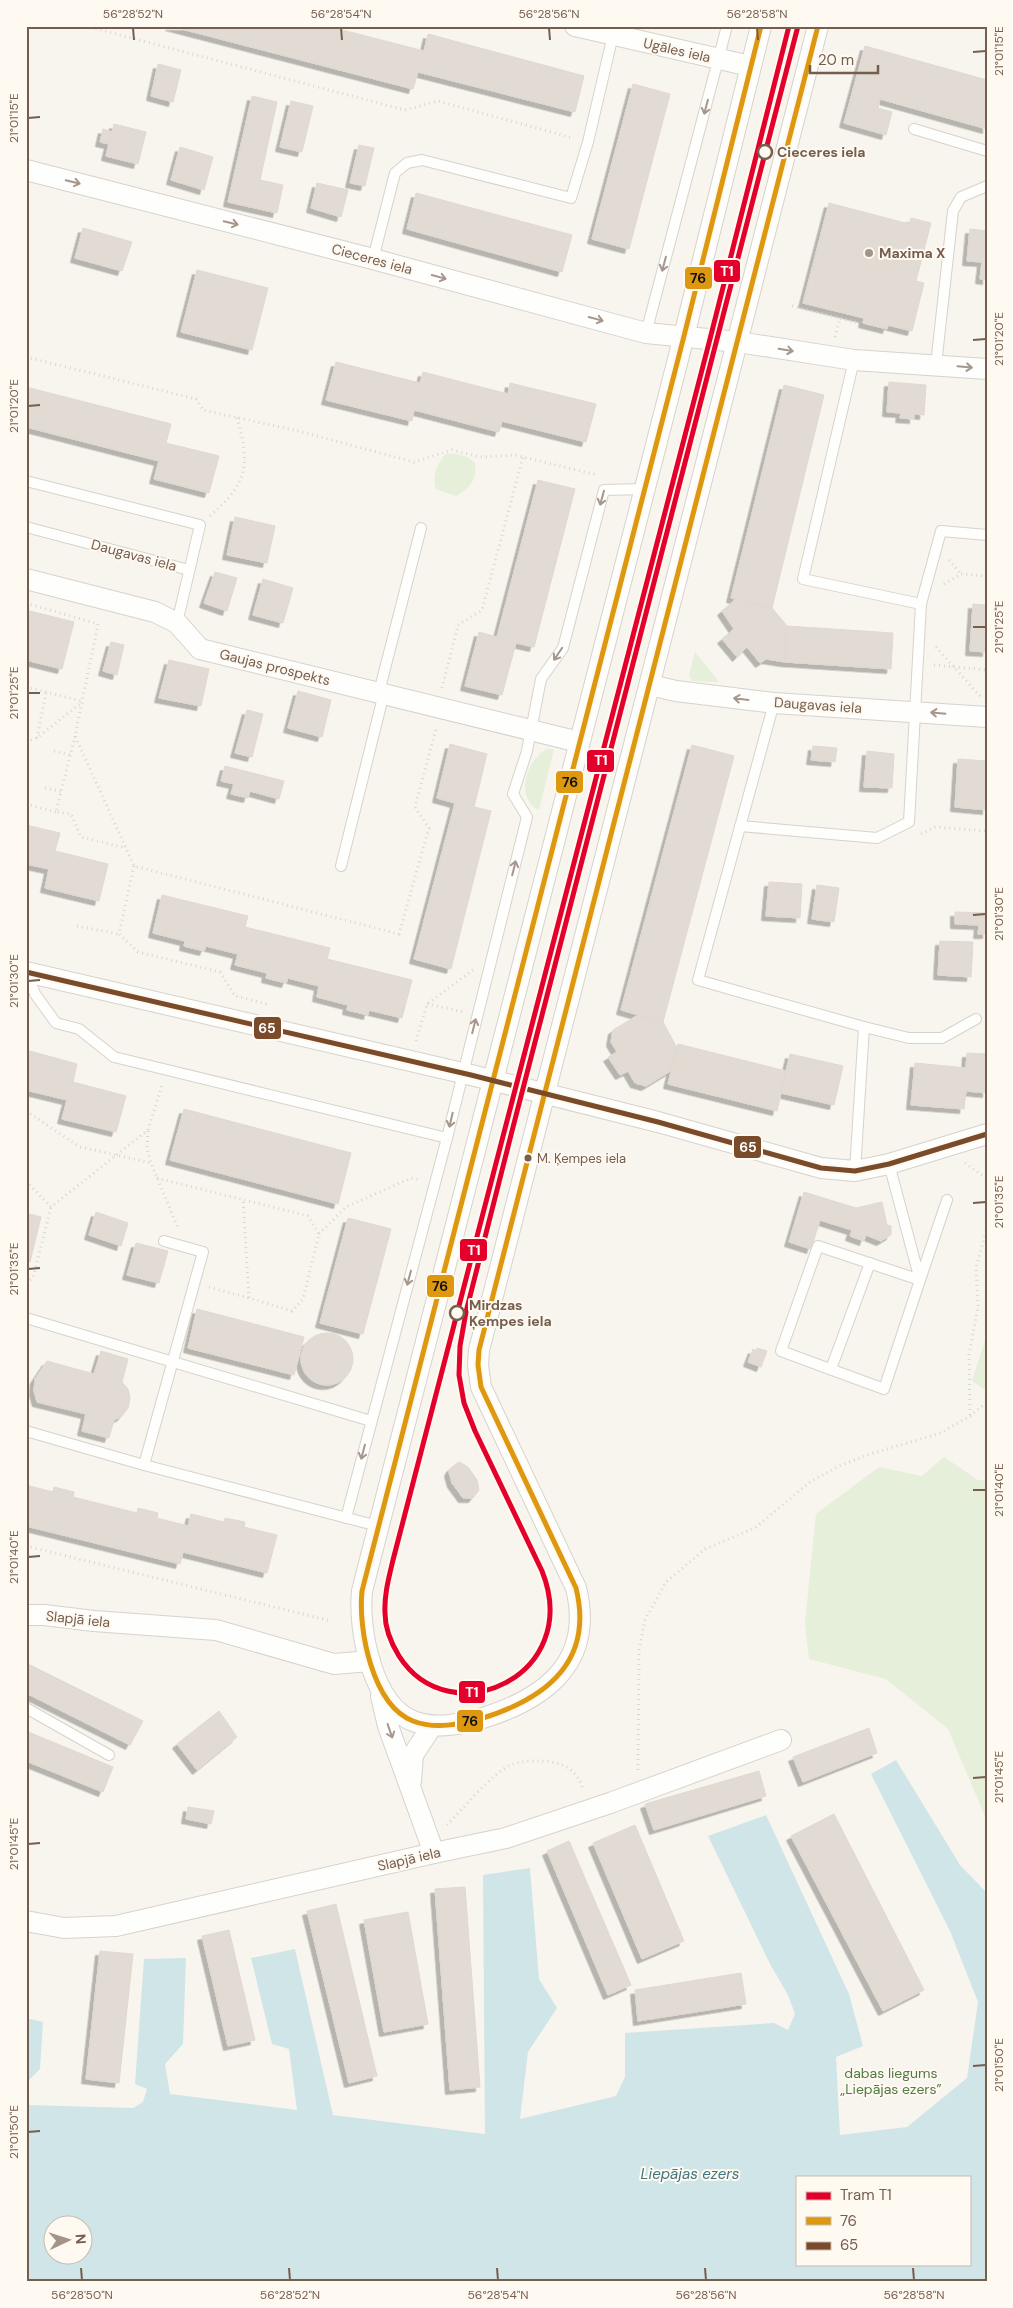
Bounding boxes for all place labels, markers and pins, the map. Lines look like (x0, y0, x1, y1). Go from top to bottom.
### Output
place label: Cieceres iela (777, 143, 866, 161)
marker: Cieceres iela (757, 144, 773, 160)
place label: Maxima X (879, 244, 946, 262)
marker: Maxima X (863, 247, 875, 259)
place label: M. Ķempes iela (537, 1150, 626, 1167)
marker: M. Ķempes iela (523, 1153, 533, 1163)
place label: Mirdzas Ķempes iela (469, 1296, 552, 1330)
marker: Mirdzas Ķempes iela (449, 1305, 465, 1321)

